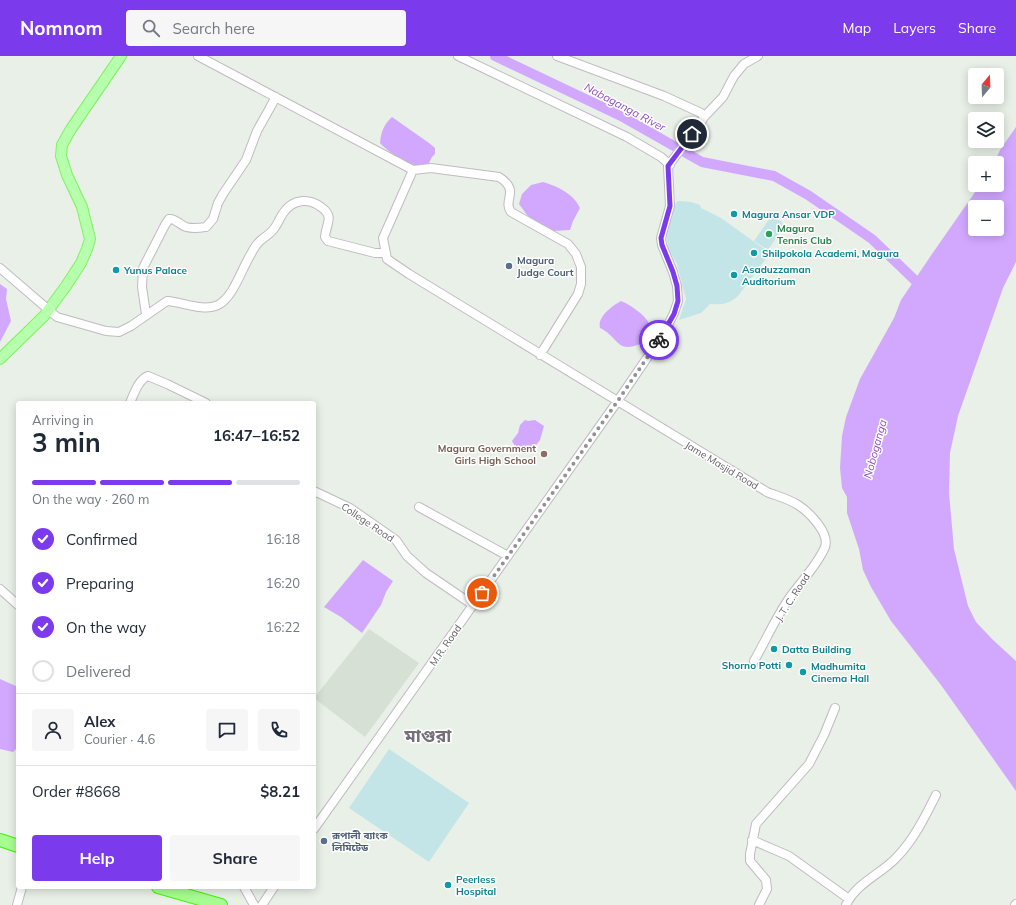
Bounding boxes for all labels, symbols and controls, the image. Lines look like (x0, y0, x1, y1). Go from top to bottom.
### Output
search box (126, 10, 406, 46)
text: Nomnom (20, 16, 102, 40)
icon: search (140, 17, 162, 39)
text: Search here (172, 19, 255, 38)
text: Map (842, 19, 871, 37)
text: Layers (893, 19, 936, 37)
text: Share (958, 19, 996, 37)
north arrow (968, 68, 1004, 104)
map controls (968, 68, 1004, 236)
water label: Nabaganga River (582, 80, 669, 135)
button: layers (968, 112, 1004, 148)
pin (675, 117, 709, 151)
icon: home (681, 123, 703, 145)
button: + (968, 156, 1004, 192)
button: − (968, 200, 1004, 236)
place label: Magura Ansar VDP (742, 208, 835, 221)
marker: Magura Ansar VDP (729, 209, 739, 219)
place label: Magura Tennis Club (777, 222, 832, 247)
marker: Magura Tennis Club (764, 229, 774, 239)
place label: Shilpokola Academi, Magura (762, 247, 899, 260)
marker: Shilpokola Academi, Magura (749, 248, 759, 258)
place label: Magura Judge Court (517, 254, 574, 279)
marker: Magura Judge Court (504, 261, 514, 271)
place label: Asaduzzaman Auditorium (742, 263, 811, 288)
place label: Yunus Palace (123, 264, 188, 277)
marker: Yunus Palace (111, 265, 121, 275)
marker: Asaduzzaman Auditorium (729, 270, 739, 280)
courier (639, 320, 679, 360)
icon: bike (648, 329, 670, 351)
text: Arriving in (32, 412, 94, 428)
water label: Noboganga (860, 418, 890, 480)
text: 3 min (32, 426, 101, 459)
text: 16:47–16:52 (213, 426, 300, 445)
street label: Jame Masjid Road (683, 438, 761, 493)
place label: Magura Government Girls High School (438, 442, 536, 467)
marker: Magura Government Girls High School (539, 449, 549, 459)
text: On the way · 260 m (32, 491, 149, 507)
street label: College Road (339, 500, 397, 545)
icon: check (32, 528, 54, 550)
text: Confirmed (66, 530, 137, 549)
text: 16:18 (266, 531, 300, 547)
street label: J. T. C. Road (772, 571, 813, 624)
icon: check (32, 572, 54, 594)
text: Preparing (66, 574, 134, 593)
text: 16:20 (266, 575, 300, 591)
pin (465, 576, 499, 610)
icon: bag (471, 582, 493, 604)
icon: check (32, 616, 54, 638)
text: On the way (66, 618, 146, 637)
text: 16:22 (266, 619, 300, 635)
street label: M.R. Road (427, 622, 464, 668)
place label: Datta Building (782, 643, 851, 656)
marker: Datta Building (769, 644, 779, 654)
place label: Shorno Potti (722, 659, 781, 672)
marker: Shorno Potti (784, 660, 794, 670)
place label: Madhumita Cinema Hall (811, 660, 869, 685)
text: Delivered (66, 662, 131, 681)
marker: Madhumita Cinema Hall (798, 667, 808, 677)
button: person (32, 709, 74, 751)
button: chat (206, 709, 248, 751)
button: phone (258, 709, 300, 751)
text: Alex (84, 712, 116, 731)
district label: মাগুরা (404, 724, 452, 747)
text: Courier · 4.6 (84, 731, 155, 747)
text: Order #8668 (32, 782, 120, 801)
text: $8.21 (260, 782, 300, 801)
place label: রূপালী ব্যাংক লিমিটেড (331, 829, 389, 854)
button: Help (32, 835, 162, 881)
button: Share (170, 835, 300, 881)
marker: রূপালী ব্যাংক লিমিটেড (319, 836, 329, 846)
place label: Peerless Hospital (456, 873, 496, 898)
marker: Peerless Hospital (443, 880, 453, 890)

